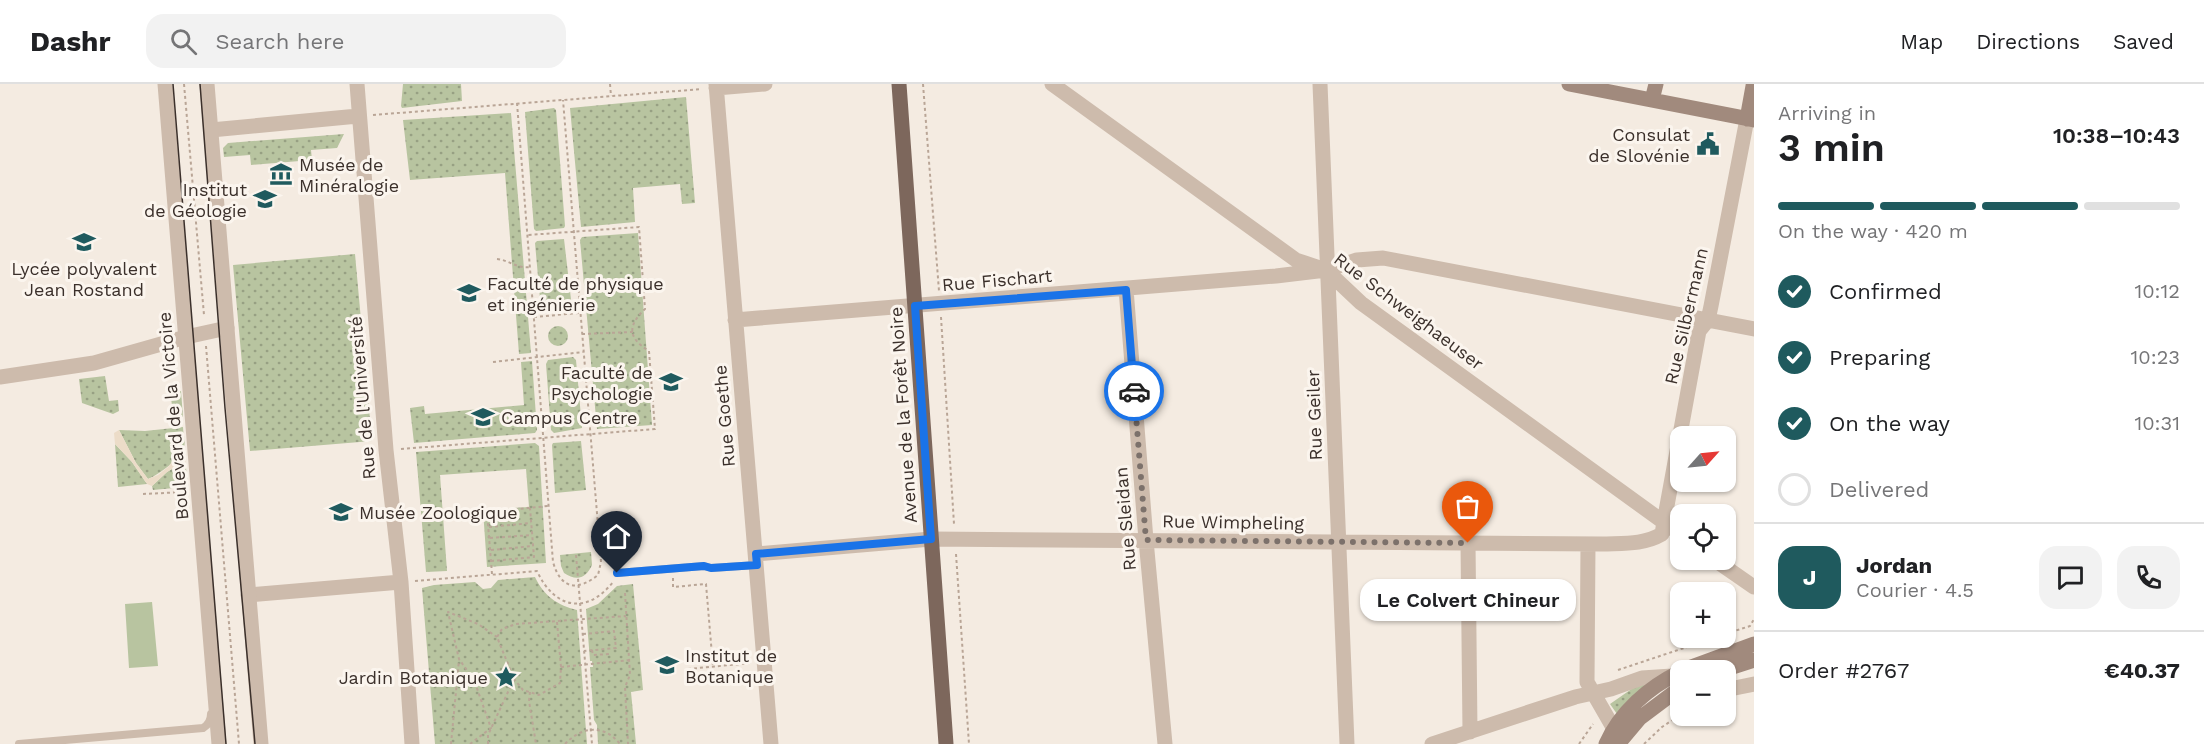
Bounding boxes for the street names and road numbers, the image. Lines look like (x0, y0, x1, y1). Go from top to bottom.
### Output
street label: Rue Silbermann (1660, 246, 1712, 386)
street label: Rue Schweighaeuser (1330, 248, 1488, 374)
street label: Rue Fischart (941, 265, 1053, 295)
street label: Avenue de la Forêt Noire (885, 306, 921, 524)
street label: Boulevard de la Victoire (153, 311, 193, 521)
street label: Rue de l'Université (344, 315, 380, 481)
street label: Rue Goethe (709, 364, 739, 468)
street label: Rue Geiler (1302, 369, 1326, 461)
street label: Rue Sleidan (1110, 466, 1140, 572)
street label: Rue Wimpheling (1162, 510, 1305, 534)

